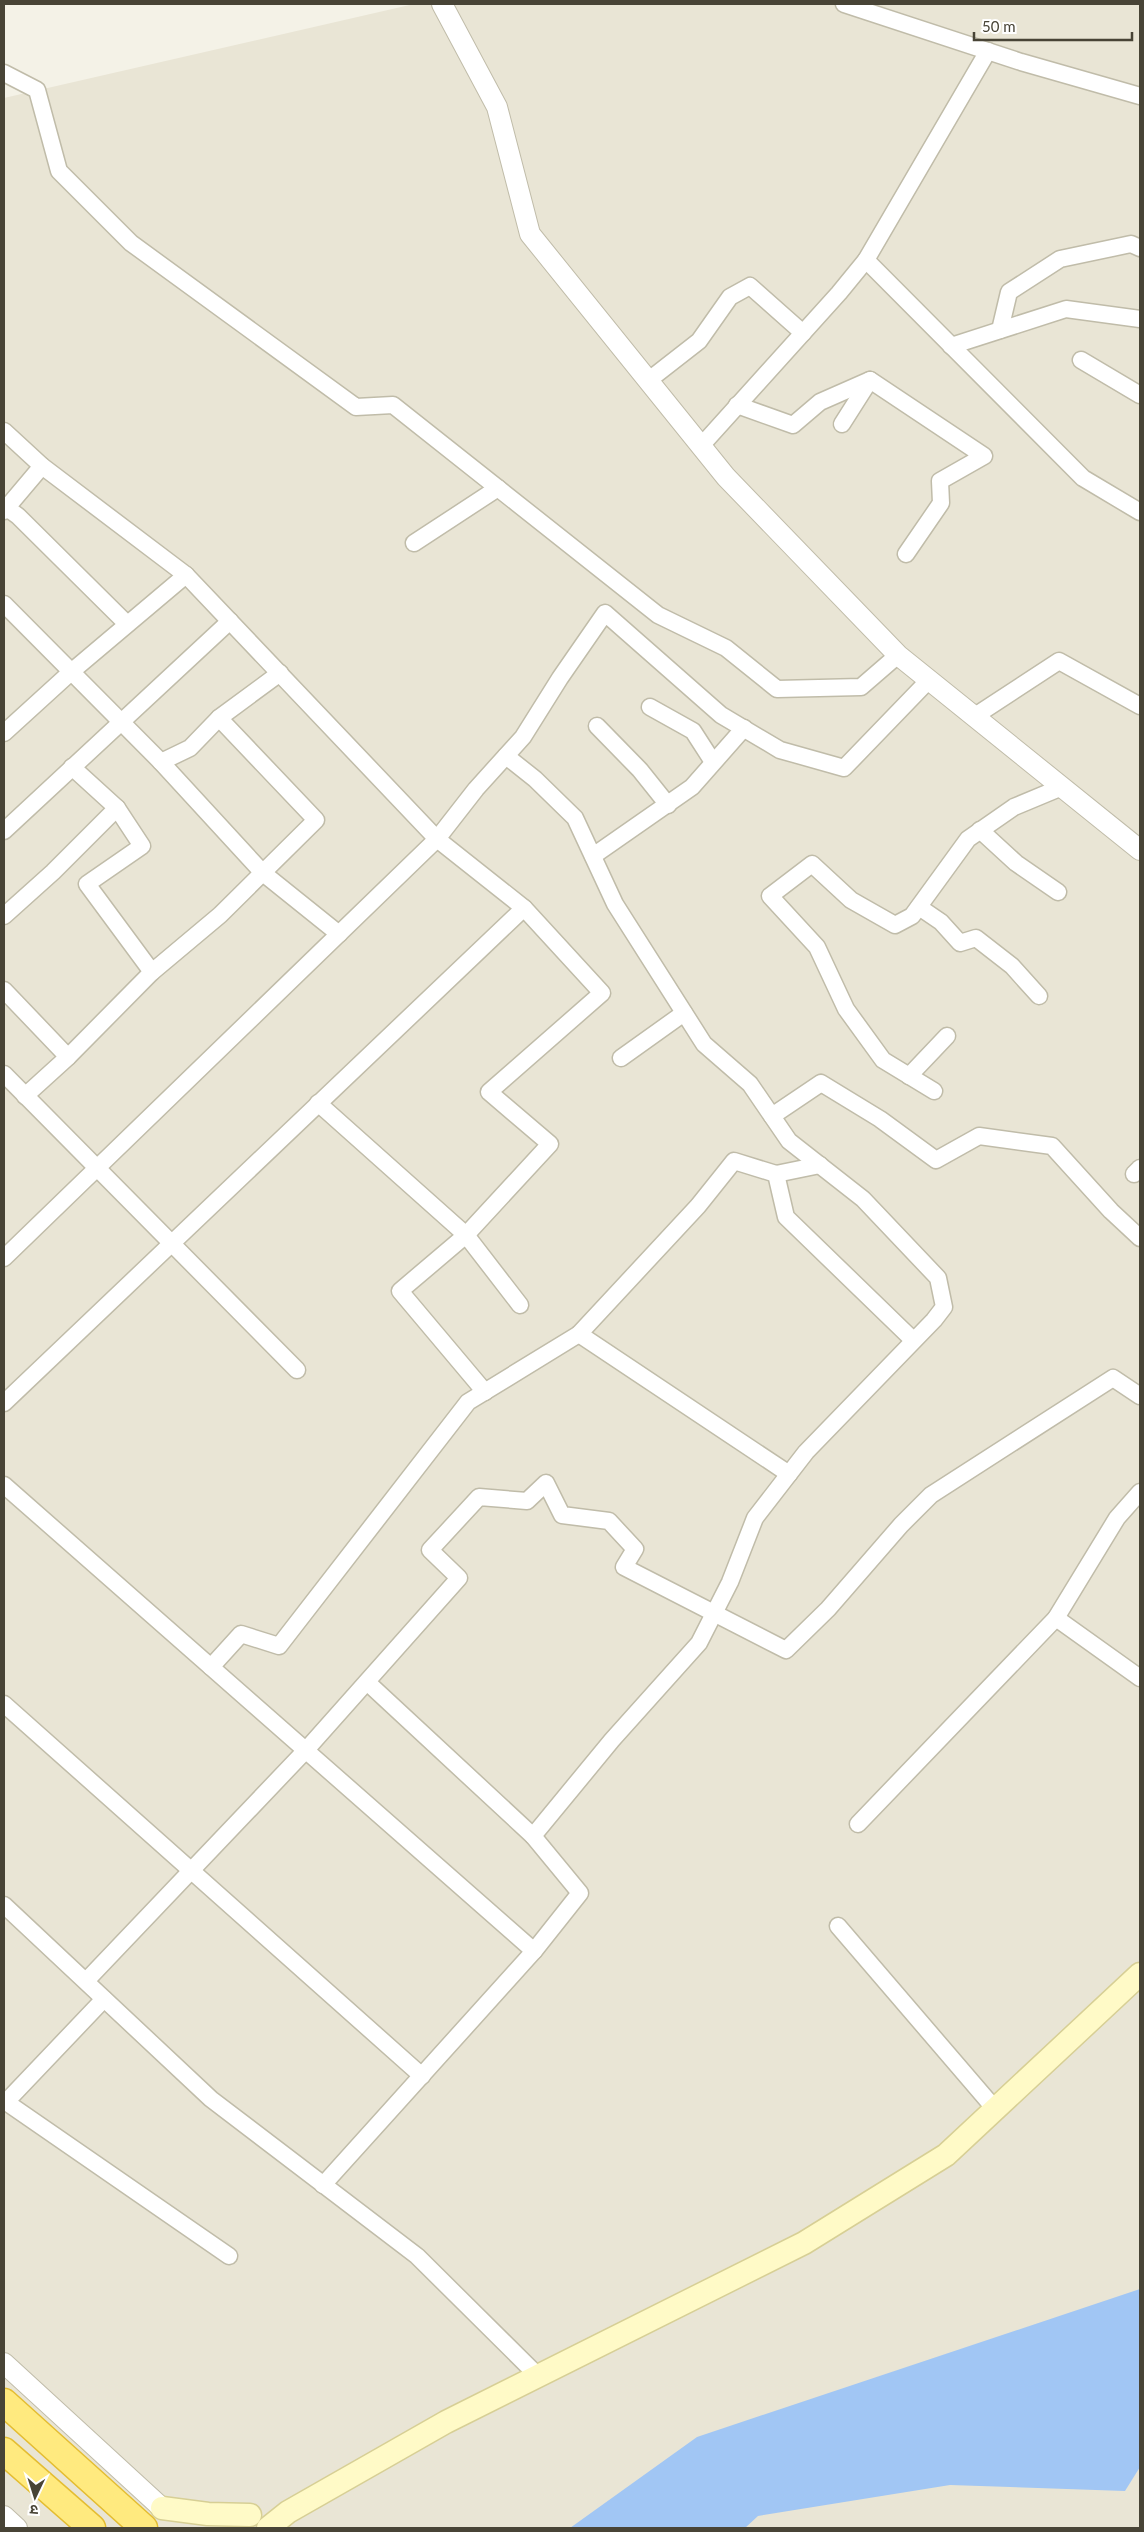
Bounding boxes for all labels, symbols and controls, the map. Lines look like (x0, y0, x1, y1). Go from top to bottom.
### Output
scale bar (974, 10, 1132, 42)
text: 50 m (982, 17, 1016, 35)
north arrow (10, 2472, 60, 2522)
text: उ (29, 2502, 39, 2519)

